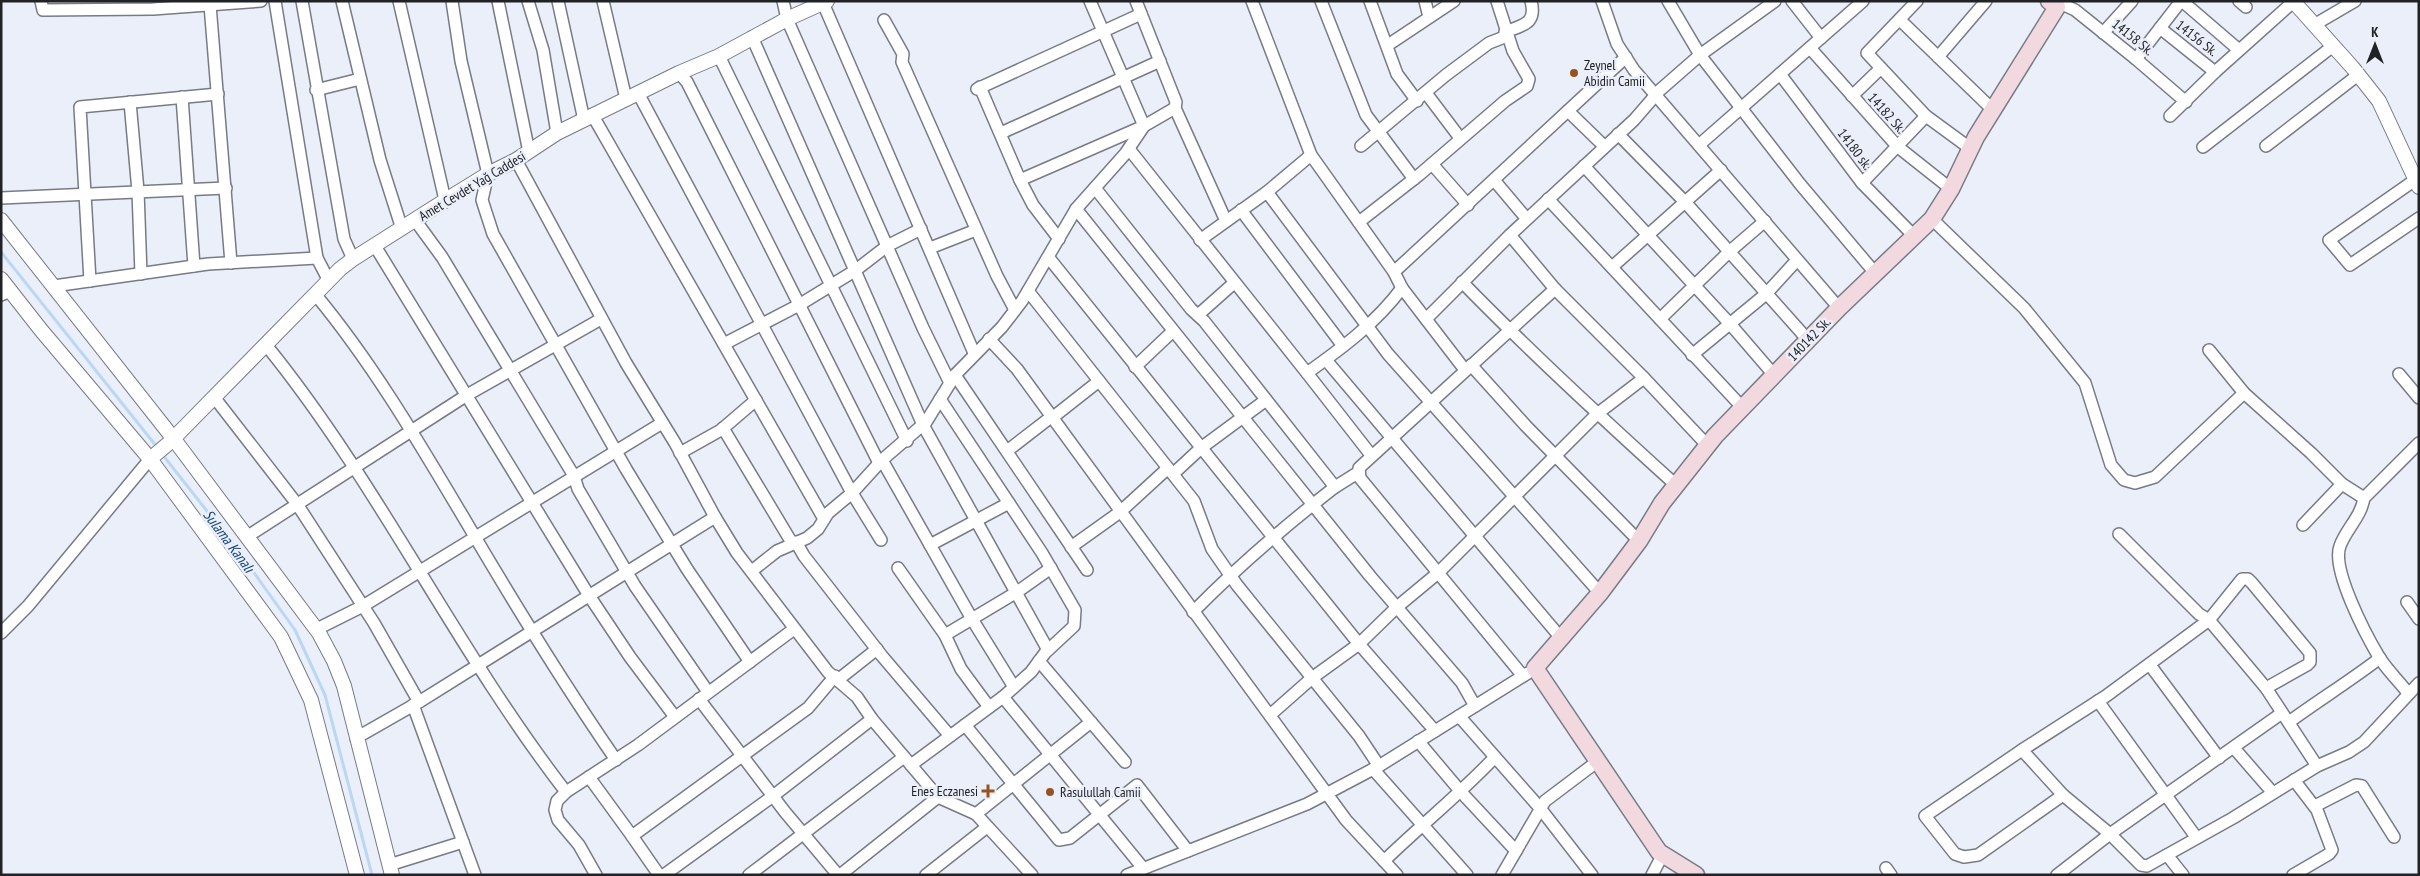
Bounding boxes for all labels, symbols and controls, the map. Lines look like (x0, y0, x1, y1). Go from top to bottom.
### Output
street label: 14158 Sk. (2109, 15, 2157, 59)
street label: 14156 Sk. (2172, 16, 2222, 60)
north arrow (2350, 20, 2400, 70)
text: K (2371, 23, 2379, 41)
place label: Zeynel Abidin Camii (1584, 56, 1645, 90)
marker: Zeynel Abidin Camii (1568, 67, 1580, 79)
street label: 14182 Sk. (1864, 89, 1910, 137)
street label: 14180 sk. (1834, 125, 1876, 173)
street label: Amet Cevdet Yağ Caddesi (415, 147, 529, 225)
street label: 140142 Sk. (1784, 313, 1834, 365)
water label: Sulama Kanalı (199, 506, 260, 578)
place label: Enes Eczanesi (911, 782, 978, 800)
place label: Rasulullah Camii (1060, 783, 1141, 801)
marker: Enes Eczanesi (982, 785, 994, 797)
marker: Rasulullah Camii (1044, 786, 1056, 798)

